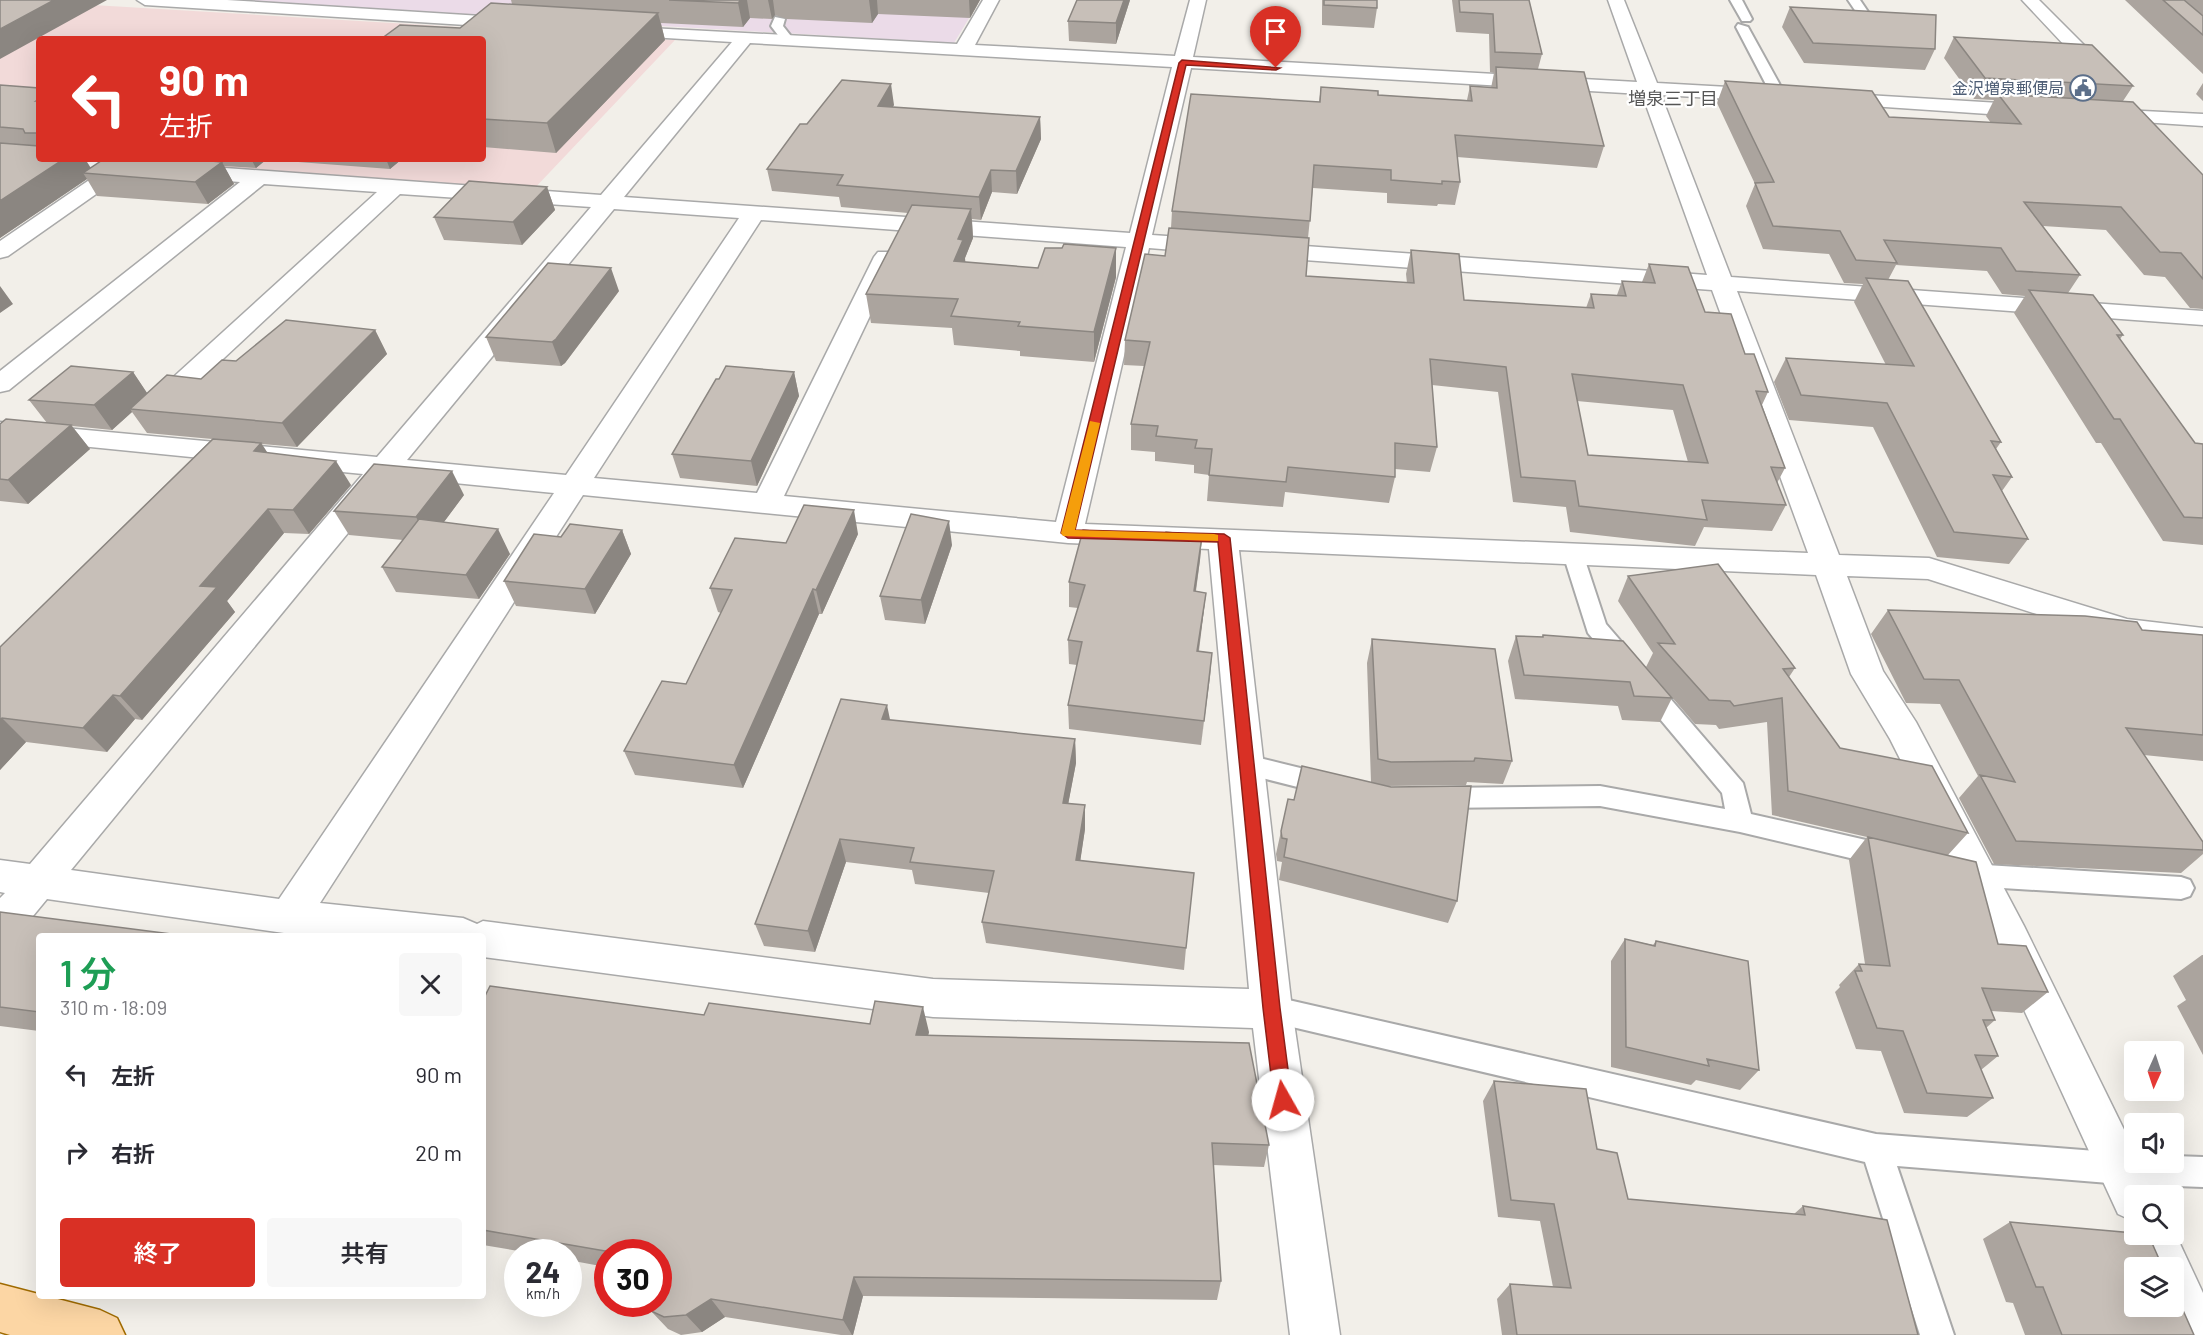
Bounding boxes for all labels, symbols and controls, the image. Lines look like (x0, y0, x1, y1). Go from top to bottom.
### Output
pin (1250, 6, 1301, 68)
icon: arrive (1259, 15, 1292, 48)
text: 90 m (159, 54, 249, 104)
icon: left (60, 60, 138, 138)
public building icon: 金沢増泉郵便局 (2068, 73, 2098, 103)
place label: 金沢増泉郵便局 (1952, 78, 2064, 97)
district label: 増泉三丁目 (1628, 87, 1718, 109)
text: 左折 (159, 109, 213, 141)
text: 1 分 (60, 951, 116, 994)
button: close (399, 953, 462, 1016)
text: 310 m · 18:09 (60, 995, 167, 1019)
north arrow (2124, 1041, 2184, 1101)
map controls (2124, 1041, 2184, 1317)
icon: left (60, 1058, 93, 1091)
text: 90 m (416, 1061, 462, 1087)
text: 左折 (111, 1062, 155, 1088)
position arrow (1251, 1068, 1315, 1132)
button: sound (2124, 1113, 2184, 1173)
icon: right (60, 1136, 93, 1169)
text: 20 m (415, 1139, 462, 1165)
text: 右折 (111, 1140, 155, 1166)
button: search (2124, 1185, 2184, 1245)
button: 終了 (60, 1218, 255, 1287)
button: 共有 (267, 1218, 462, 1287)
speed limit sign: 30 (594, 1239, 672, 1317)
text: 24 (526, 1253, 560, 1289)
button: layers (2124, 1257, 2184, 1317)
text: km/h (526, 1284, 560, 1302)

